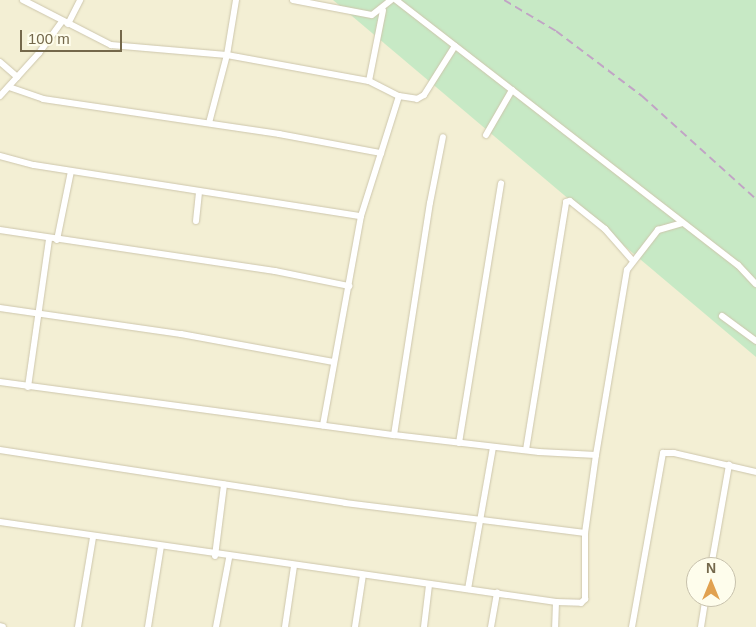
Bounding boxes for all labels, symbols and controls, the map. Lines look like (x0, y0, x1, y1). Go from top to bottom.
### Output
scale bar (22, 20, 125, 52)
text: 100 m (28, 30, 70, 47)
north arrow (686, 557, 736, 607)
text: N (706, 560, 716, 576)

